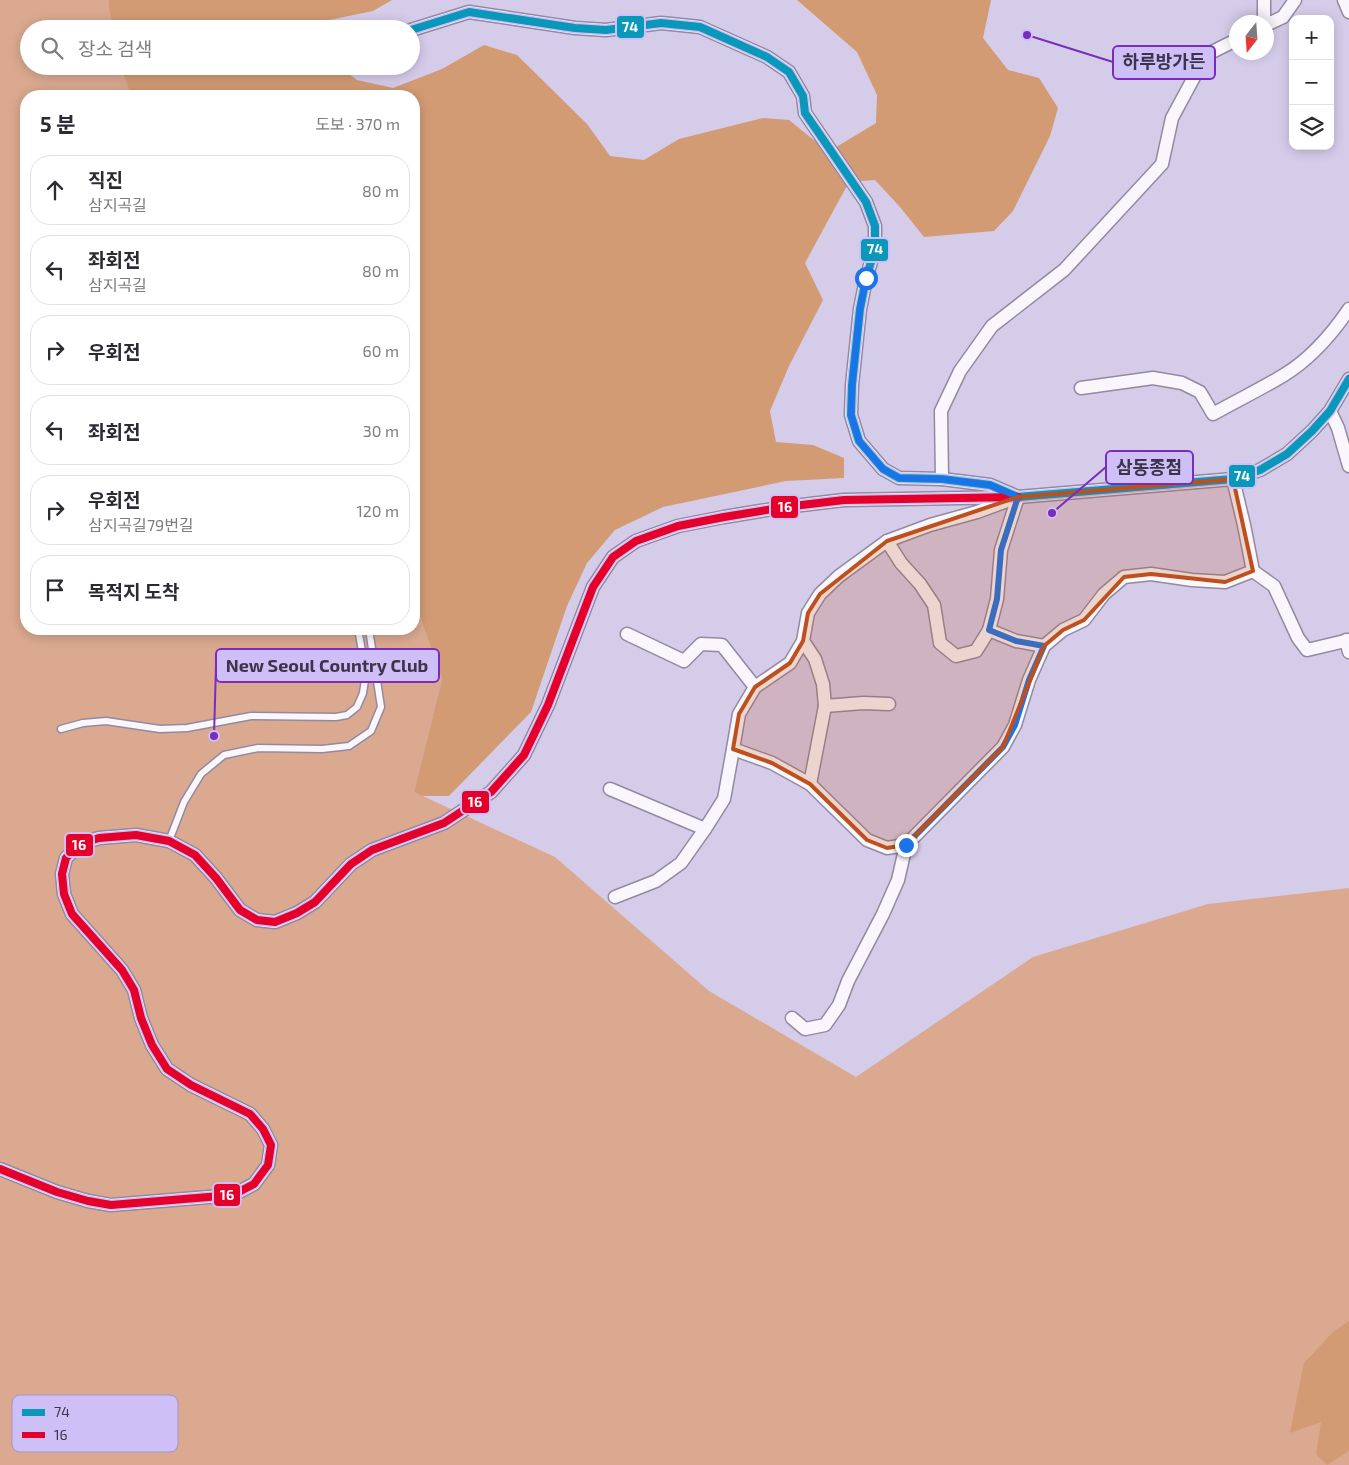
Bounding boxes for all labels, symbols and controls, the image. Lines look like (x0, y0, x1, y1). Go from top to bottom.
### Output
line badge: 74 (616, 15, 645, 39)
north arrow (1229, 15, 1274, 60)
map controls (1289, 15, 1334, 150)
button: + (1289, 15, 1334, 60)
text: 74 (622, 18, 638, 35)
search box (20, 20, 420, 75)
icon: search (38, 34, 66, 62)
text: 장소 검색 (78, 37, 152, 60)
callout: 하루방가든 (1113, 46, 1215, 79)
text: 하루방가든 (1123, 50, 1205, 72)
button: − (1289, 60, 1334, 105)
button: layers (1289, 105, 1334, 150)
text: 5 분 (40, 111, 75, 136)
text: 도보 · 370 m (315, 114, 400, 133)
text: 직진 (88, 168, 123, 191)
icon: ahead (41, 176, 69, 204)
text: 80 m (362, 181, 399, 200)
text: 삼지곡길 (88, 195, 147, 214)
line badge: 74 (860, 238, 889, 262)
text: 74 (867, 240, 883, 257)
text: 좌회전 (88, 248, 140, 271)
icon: left (41, 256, 69, 284)
text: 80 m (362, 261, 399, 280)
route start (855, 267, 878, 290)
text: 삼지곡길 (88, 275, 147, 294)
icon: right (41, 336, 69, 364)
text: 우회전 (88, 340, 140, 363)
text: 60 m (363, 341, 399, 360)
icon: left (41, 416, 69, 444)
text: 좌회전 (88, 420, 140, 443)
text: 30 m (363, 421, 399, 440)
callout: 삼동종점 (1106, 451, 1193, 484)
text: 삼동종점 (1116, 456, 1182, 478)
line badge: 74 (1228, 464, 1256, 488)
text: 74 (1234, 467, 1250, 484)
text: 우회전 (88, 488, 140, 511)
line badge: 16 (770, 495, 799, 519)
icon: right (41, 496, 69, 524)
text: 16 (778, 498, 792, 515)
text: 120 m (356, 501, 399, 520)
text: 삼지곡길79번길 (88, 515, 194, 534)
icon: arrive (41, 576, 69, 604)
text: 목적지 도착 (88, 580, 180, 603)
callout: New Seoul Country Club (216, 649, 439, 682)
text: New Seoul Country Club (226, 654, 428, 676)
line badge: 16 (461, 790, 490, 814)
text: 16 (468, 793, 482, 810)
line badge: 16 (65, 833, 94, 857)
route end (895, 834, 918, 857)
text: 16 (72, 836, 86, 853)
line badge: 16 (213, 1183, 241, 1207)
text: 16 (220, 1186, 234, 1203)
legend (12, 1395, 178, 1452)
text: 74 (54, 1403, 70, 1420)
text: 16 (54, 1426, 68, 1443)

